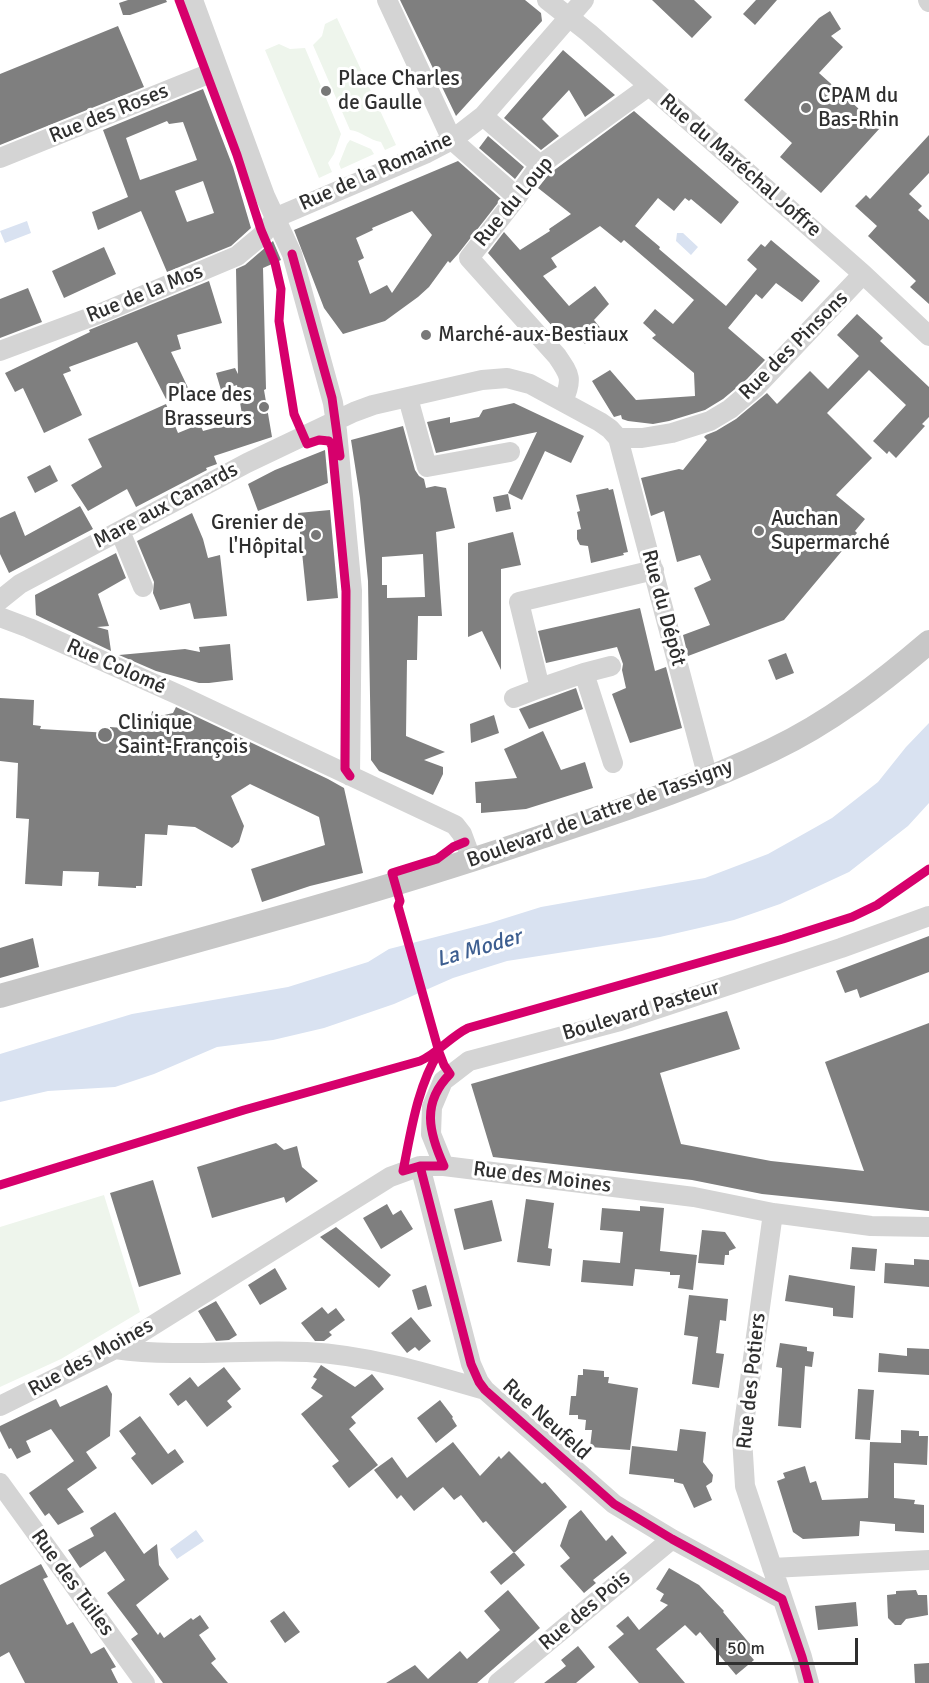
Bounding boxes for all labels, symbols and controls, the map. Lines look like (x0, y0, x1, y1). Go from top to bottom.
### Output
place label: Place Charles de Gaulle (338, 66, 460, 116)
street label: Rue des Roses (46, 79, 172, 149)
place label: CPAM du Bas-Rhin (818, 83, 899, 133)
marker: Place Charles de Gaulle (319, 84, 333, 98)
street label: Rue du Maréchal Joffre (654, 89, 826, 243)
marker: CPAM du Bas-Rhin (799, 101, 813, 115)
street label: Rue de la Romaine (296, 127, 456, 217)
street label: Rue du Loup (469, 152, 559, 252)
street label: Rue de la Mos (83, 259, 207, 329)
street label: Rue des Pinsons (734, 286, 854, 406)
place label: Marché-aux-Bestiaux (438, 322, 628, 348)
marker: Marché-aux-Bestiaux (419, 328, 433, 342)
place label: Place des Brasseurs (164, 382, 252, 432)
marker: Place des Brasseurs (257, 400, 271, 414)
street label: Mare aux Canards (90, 457, 242, 555)
place label: Auchan Supermarché (771, 506, 890, 556)
place label: Grenier de l'Hôpital (211, 510, 304, 560)
marker: Auchan Supermarché (752, 524, 766, 538)
marker: Grenier de l'Hôpital (309, 528, 323, 542)
street label: Rue du Dépôt (635, 547, 691, 669)
street label: Rue Colomé (62, 634, 170, 700)
place label: Clinique Saint-François (118, 710, 248, 760)
marker: Clinique Saint-François (96, 726, 114, 744)
street label: Boulevard de Lattre de Tassigny (464, 754, 736, 874)
water label: La Moder (433, 924, 525, 974)
street label: Boulevard Pasteur (559, 975, 723, 1047)
street label: Rue des Moines (472, 1157, 612, 1199)
street label: Rue des Potiers (732, 1312, 772, 1450)
street label: Rue des Moines (24, 1313, 158, 1403)
street label: Rue Neufeld (497, 1374, 595, 1466)
street label: Rue des Tuiles (25, 1525, 119, 1641)
street label: Rue des Pois (534, 1566, 636, 1656)
scale bar (719, 1626, 862, 1664)
text: 50 m (727, 1637, 765, 1659)

